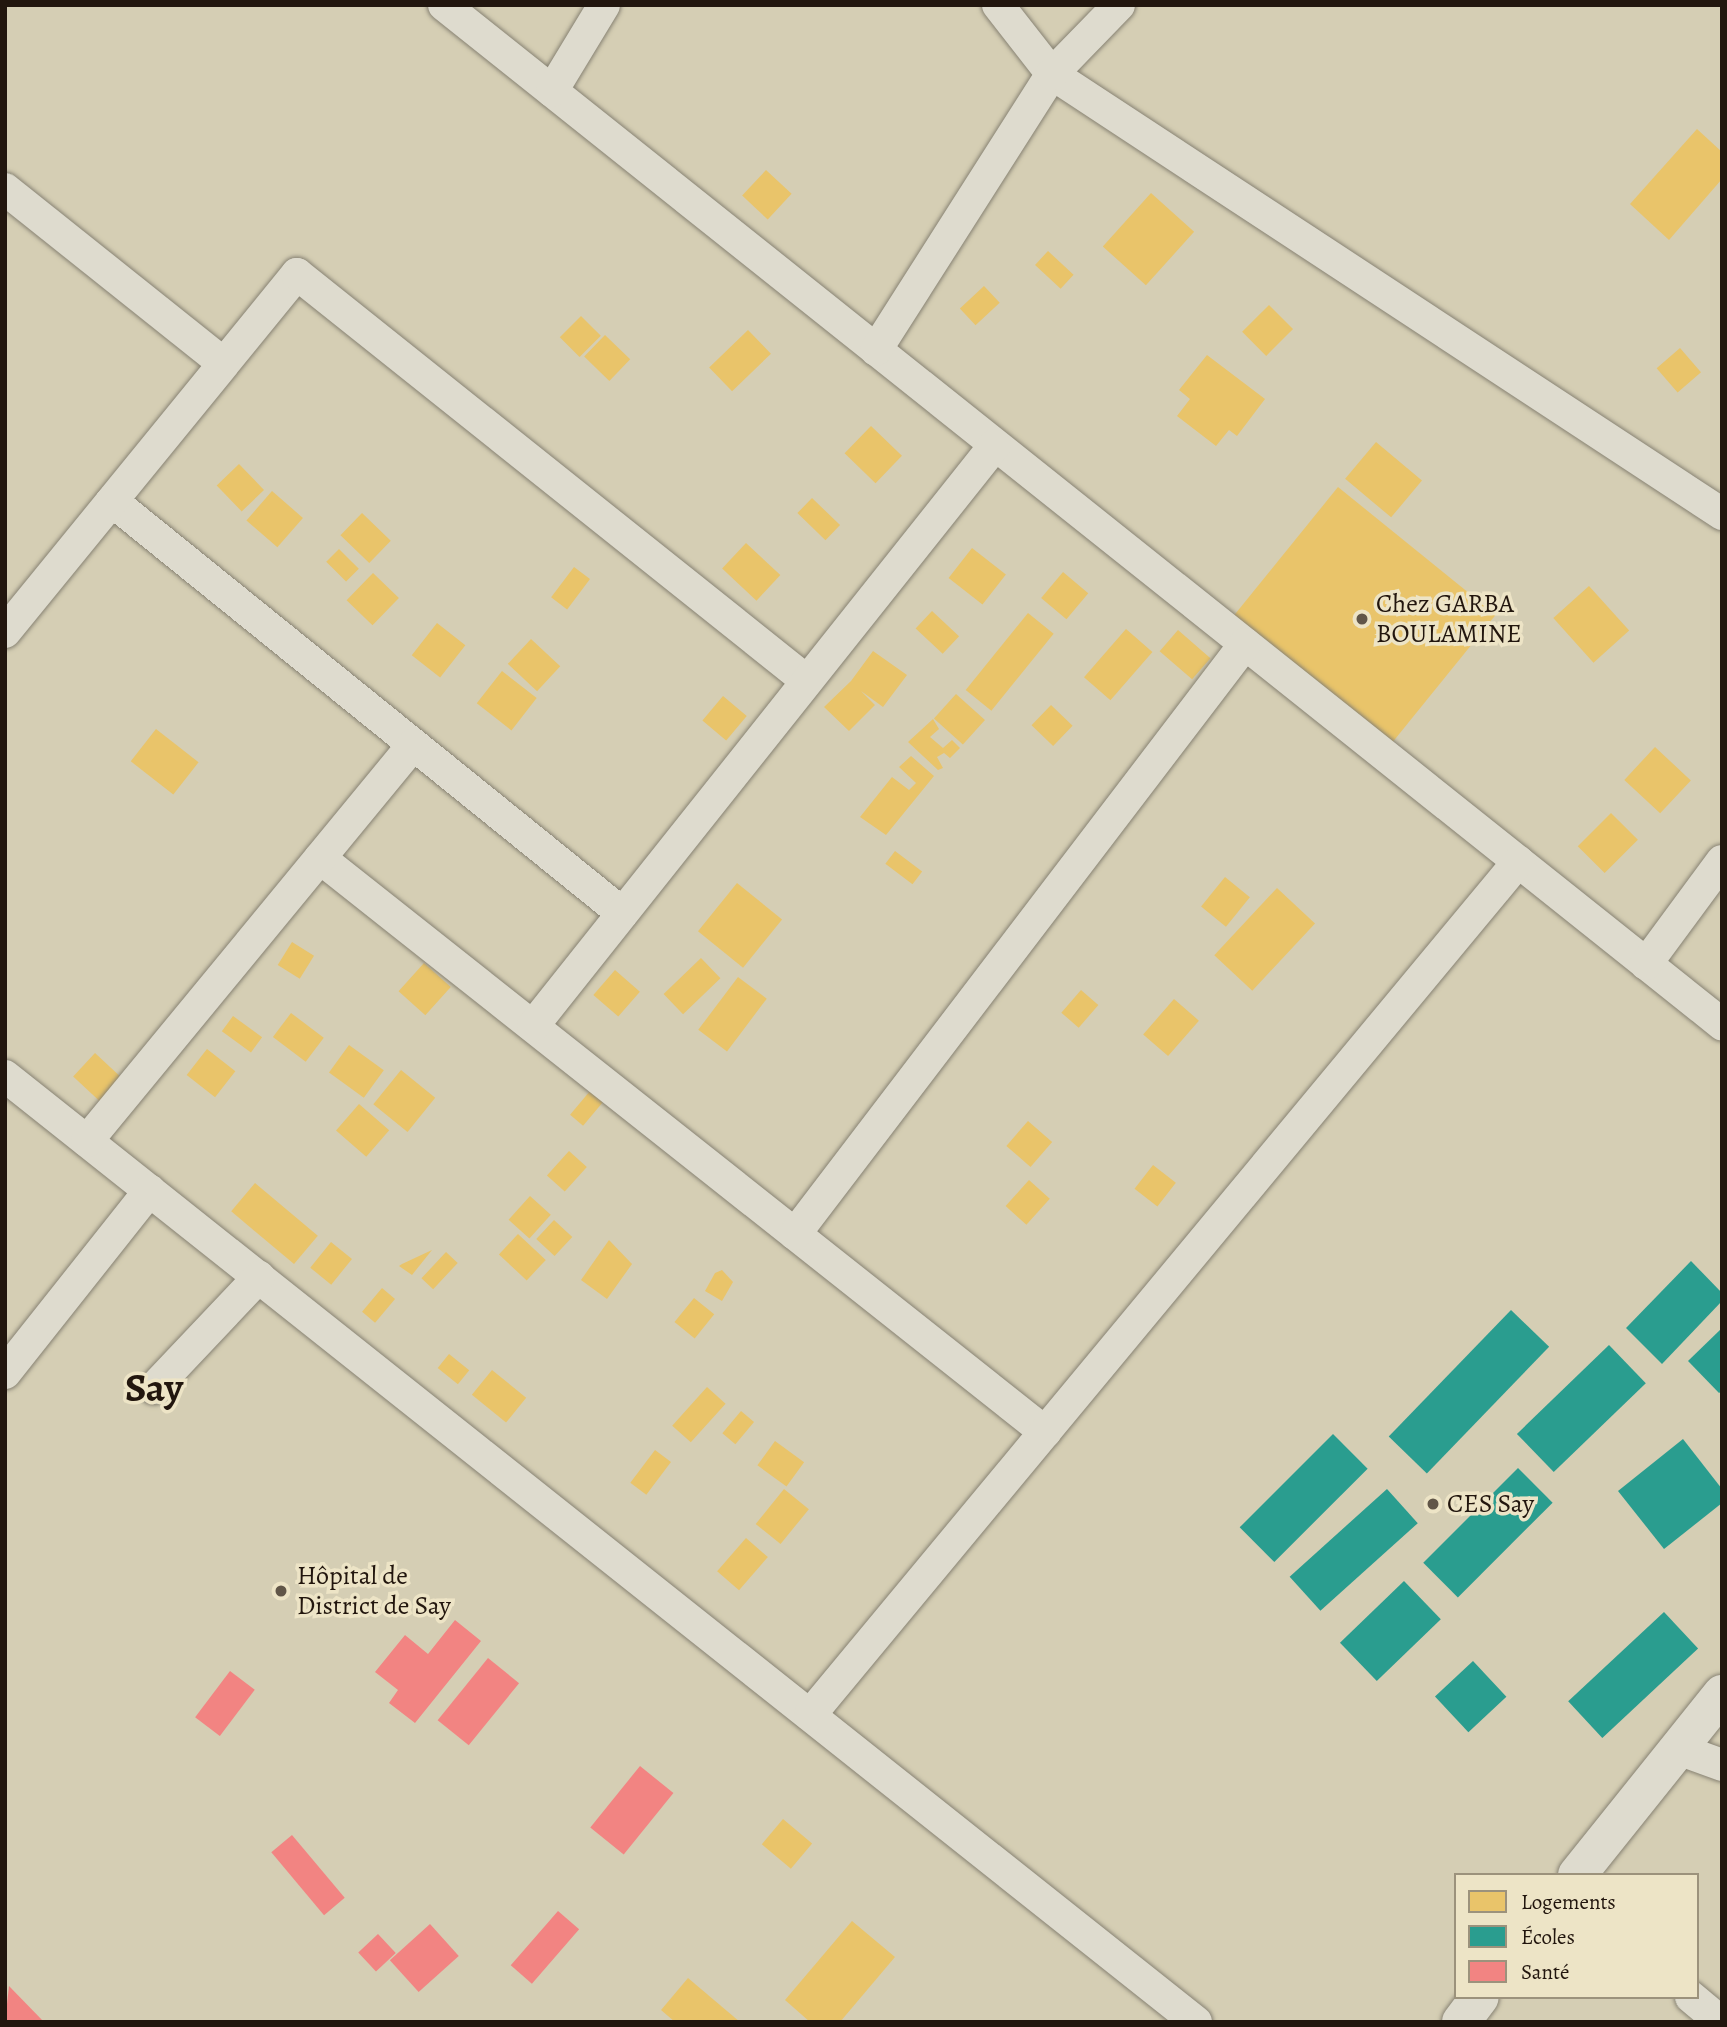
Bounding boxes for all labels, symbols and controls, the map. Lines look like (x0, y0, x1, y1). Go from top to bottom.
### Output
place label: Chez GARBA BOULAMINE (1376, 588, 1522, 650)
marker: Chez GARBA BOULAMINE (1354, 611, 1370, 627)
district label: Say (125, 1364, 183, 1412)
place label: CES Say (1447, 1488, 1534, 1520)
marker: CES Say (1425, 1496, 1441, 1512)
place label: Hôpital de District de Say (297, 1560, 451, 1622)
marker: Hôpital de District de Say (271, 1581, 291, 1601)
legend (1454, 1873, 1699, 1999)
text: Logements (1521, 1888, 1616, 1916)
text: Écoles (1521, 1923, 1575, 1951)
text: Santé (1521, 1958, 1569, 1986)

